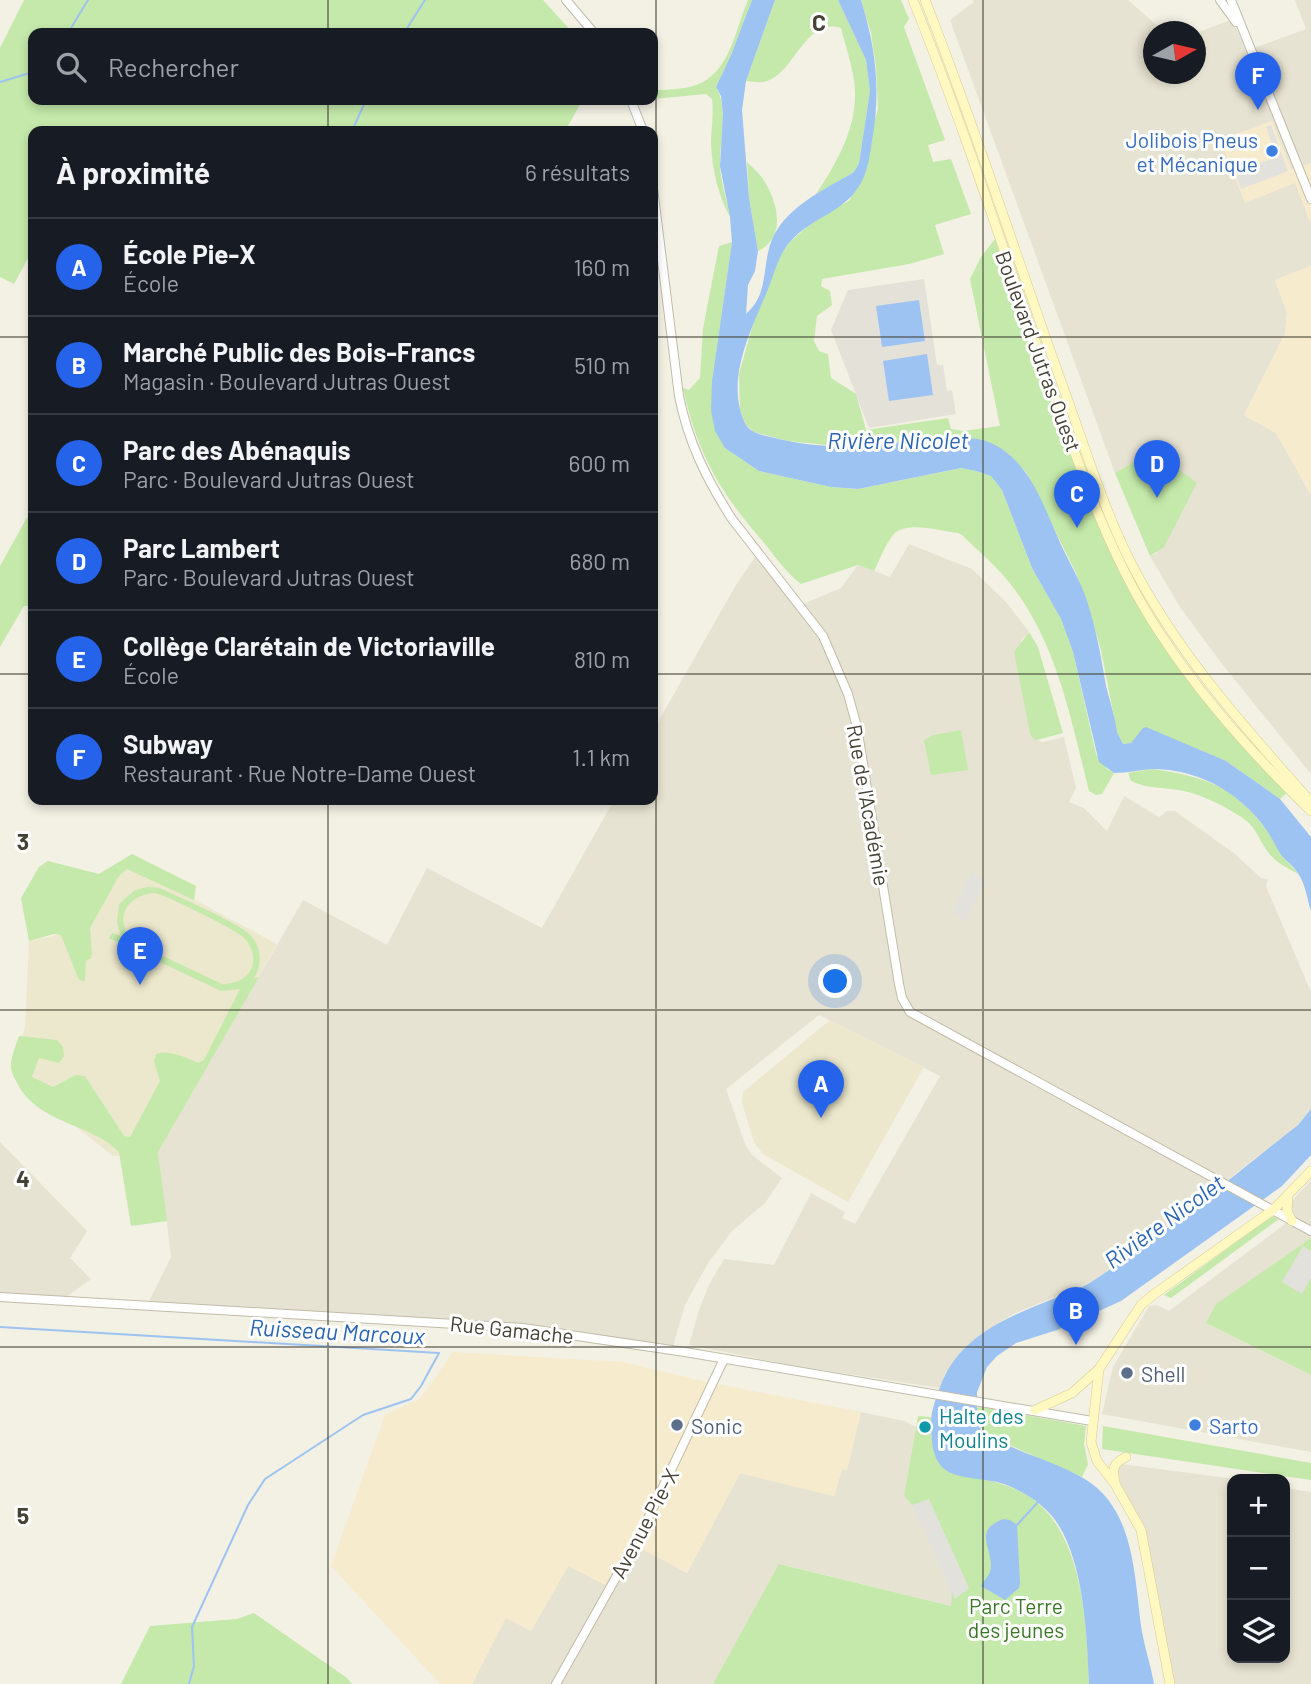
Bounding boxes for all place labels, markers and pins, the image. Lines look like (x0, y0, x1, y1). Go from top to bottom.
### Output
pin: F (1235, 52, 1281, 110)
place label: Jolibois Pneus et Mécanique (1126, 127, 1258, 176)
marker: Jolibois Pneus et Mécanique (1264, 143, 1280, 159)
pin: D (1134, 440, 1180, 498)
pin: C (1054, 470, 1100, 528)
pin: E (117, 927, 163, 985)
pin: A (798, 1060, 844, 1118)
pin: B (1053, 1287, 1099, 1345)
place label: Shell (1141, 1361, 1185, 1386)
marker: Shell (1119, 1365, 1135, 1381)
place label: Halte des Moulins (939, 1403, 1024, 1452)
place label: Sonic (691, 1413, 742, 1438)
place label: Sarto (1209, 1413, 1259, 1438)
marker: Sonic (669, 1417, 685, 1433)
marker: Sarto (1187, 1417, 1203, 1433)
marker: Halte des Moulins (917, 1419, 933, 1435)

